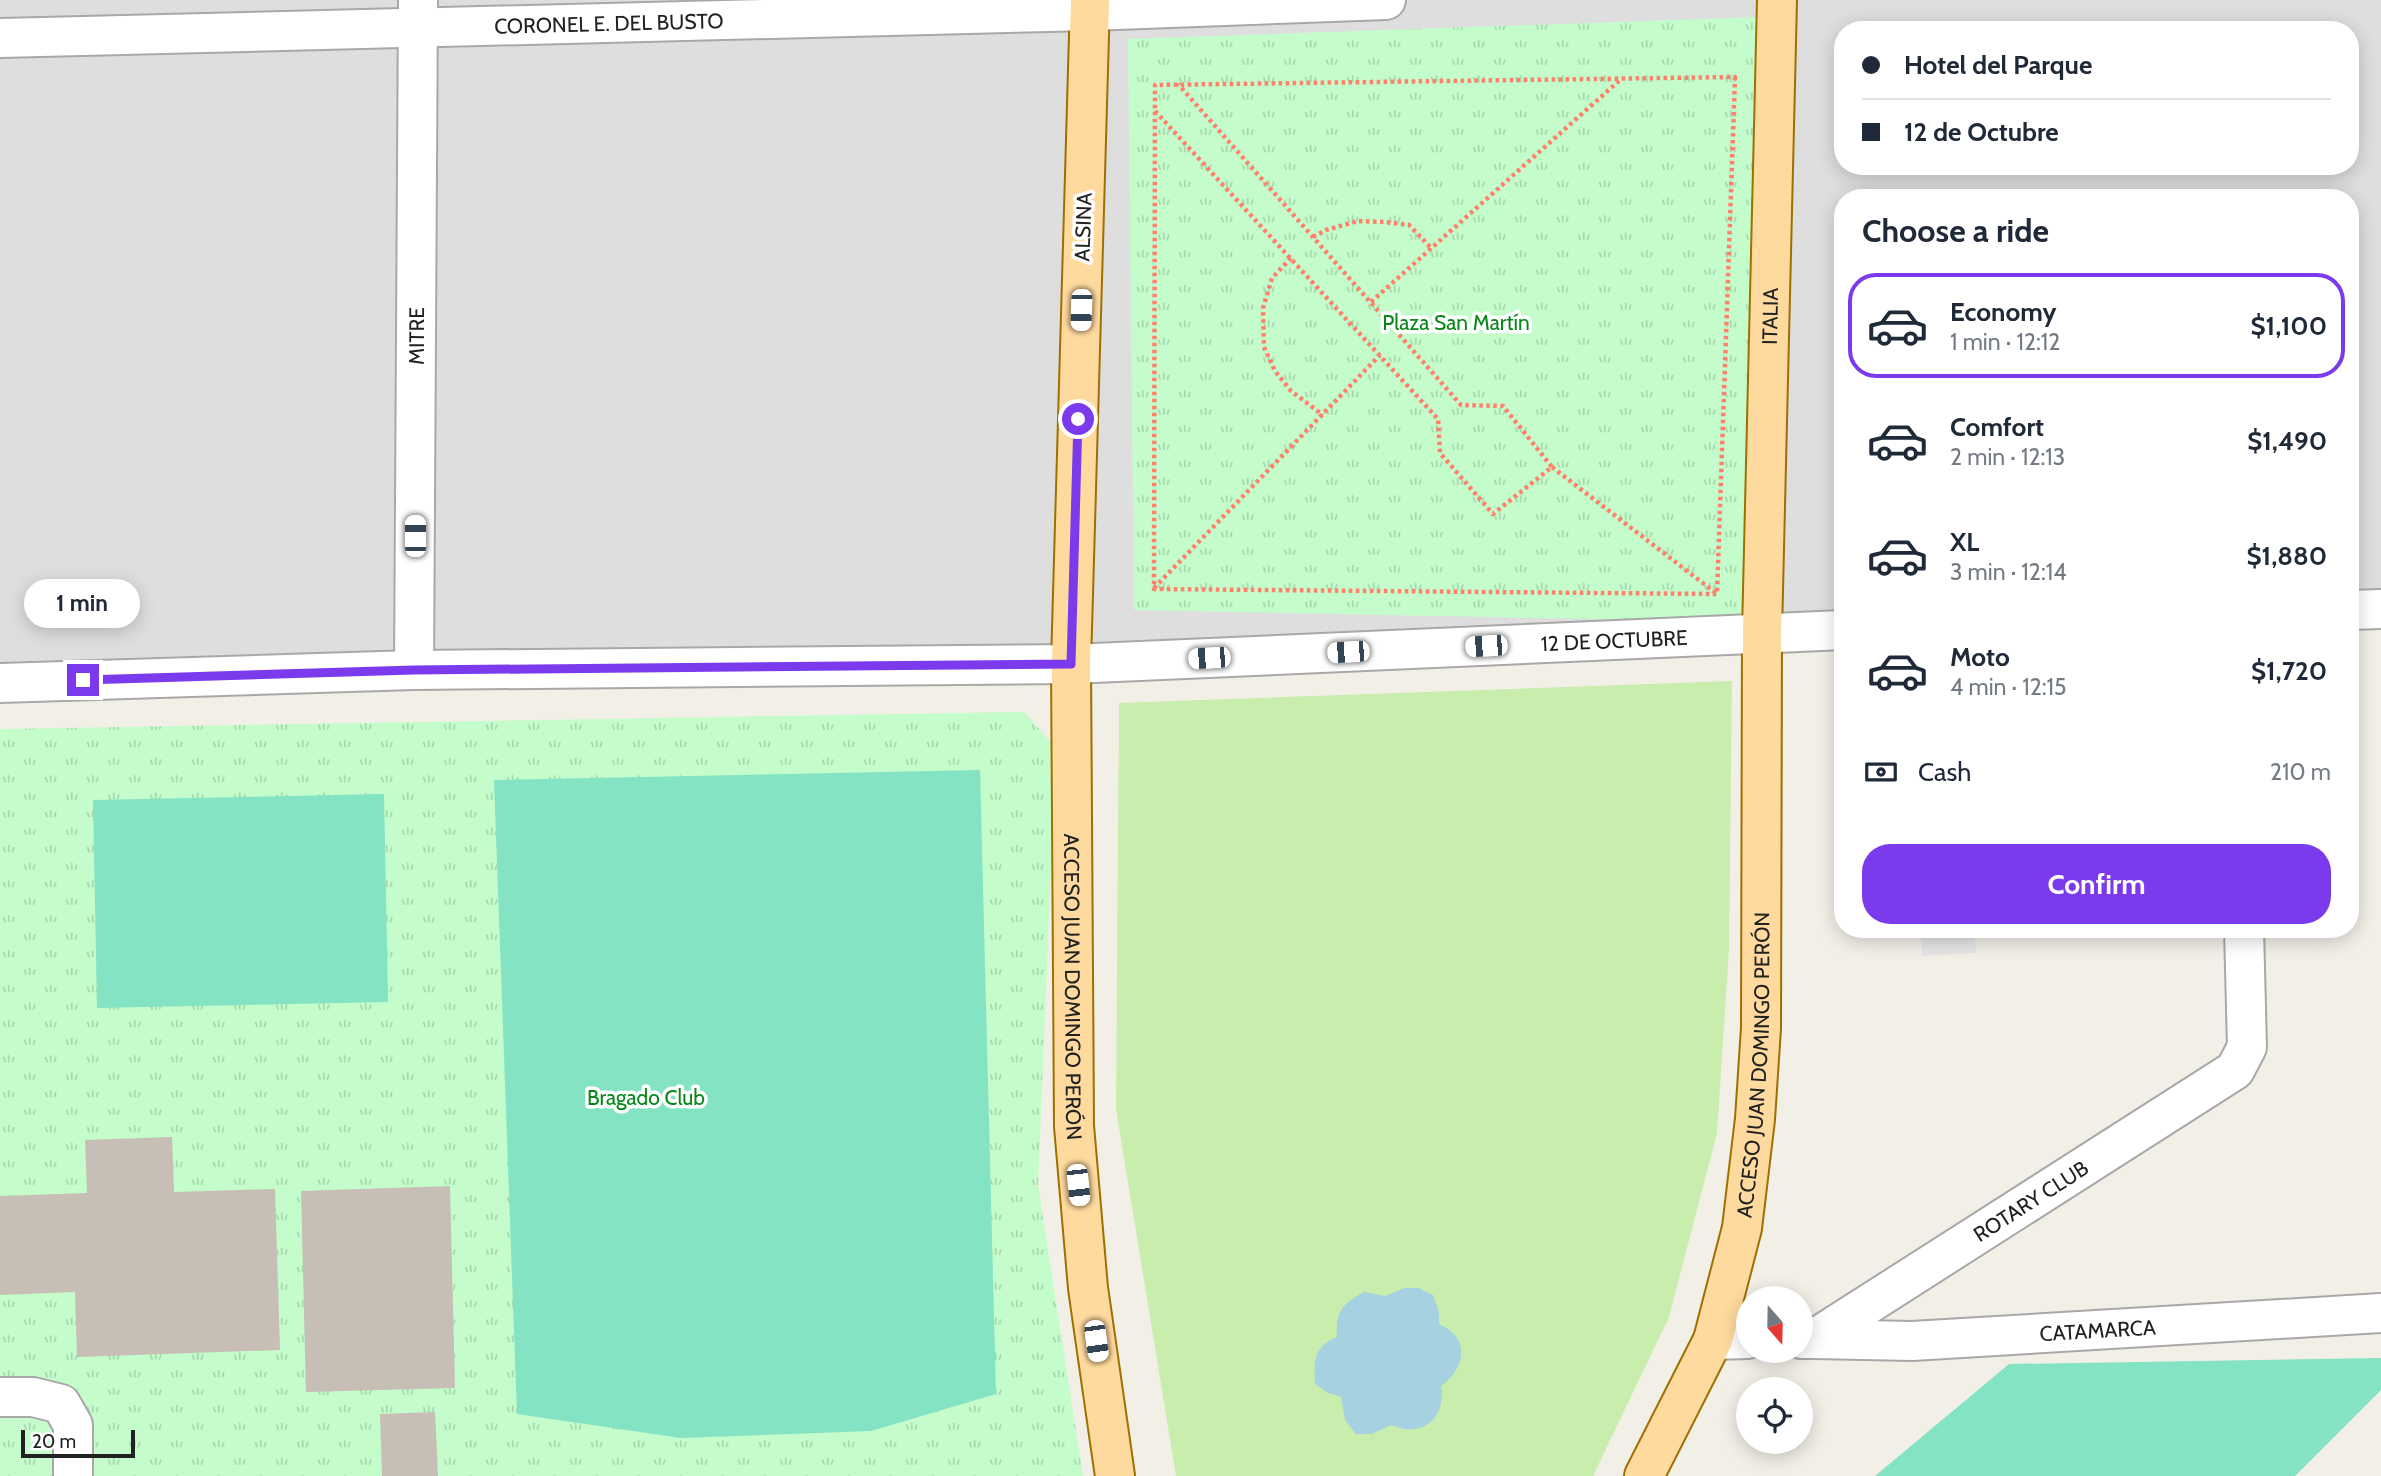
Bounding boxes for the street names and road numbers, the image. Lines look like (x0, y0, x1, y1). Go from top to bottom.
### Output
street label: CORONEL E. DEL BUSTO (494, 8, 724, 38)
street label: ALSINA (1069, 192, 1097, 262)
street label: ITALIA (1756, 287, 1783, 345)
street label: MITRE (403, 307, 429, 365)
street label: 12 DE OCTUBRE (1540, 624, 1688, 656)
street label: ACCESO JUAN DOMINGO PERÓN (1060, 833, 1088, 1141)
street label: ACCESO JUAN DOMINGO PERÓN (1731, 912, 1774, 1219)
street label: ROTARY CLUB (1969, 1155, 2093, 1247)
street label: CATAMARCA (2039, 1314, 2157, 1346)

